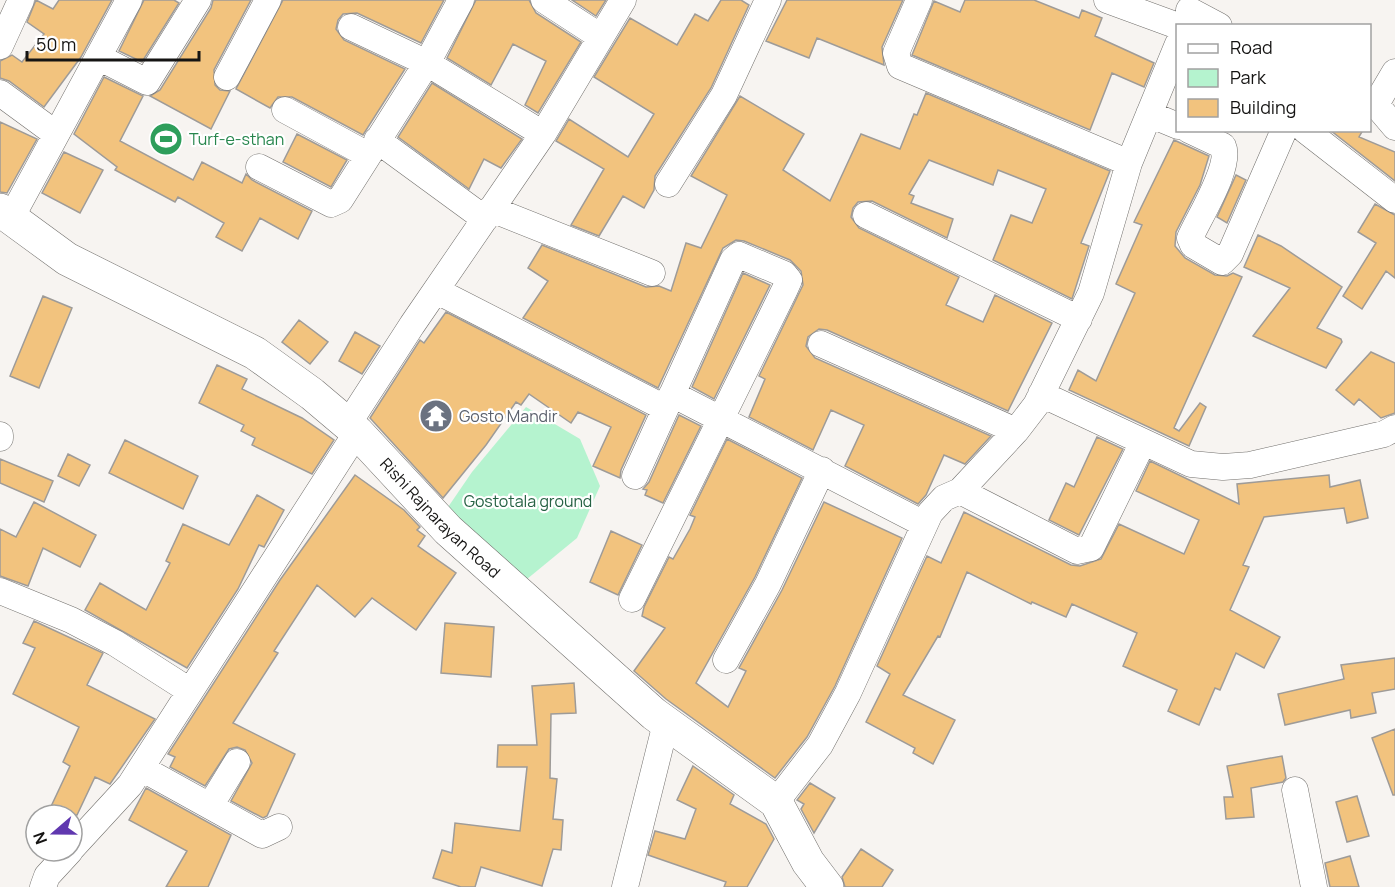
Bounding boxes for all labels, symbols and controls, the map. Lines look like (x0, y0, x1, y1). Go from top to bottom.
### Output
scale bar (27, 24, 200, 62)
legend (1176, 24, 1371, 132)
text: 50 m (36, 32, 76, 56)
text: Road (1230, 35, 1273, 59)
text: Park (1230, 65, 1267, 89)
text: Building (1230, 95, 1296, 119)
sports icon: Turf-e-sthan (148, 121, 184, 157)
place label: Turf-e-sthan (189, 128, 284, 150)
temple icon: Gosto Mandir (418, 398, 454, 434)
place label: Gosto Mandir (459, 405, 558, 427)
street label: Rishi Rajnarayan Road (375, 453, 505, 583)
park label: Gostotala ground (464, 490, 592, 512)
north arrow (24, 803, 84, 863)
text: N (28, 829, 52, 847)

